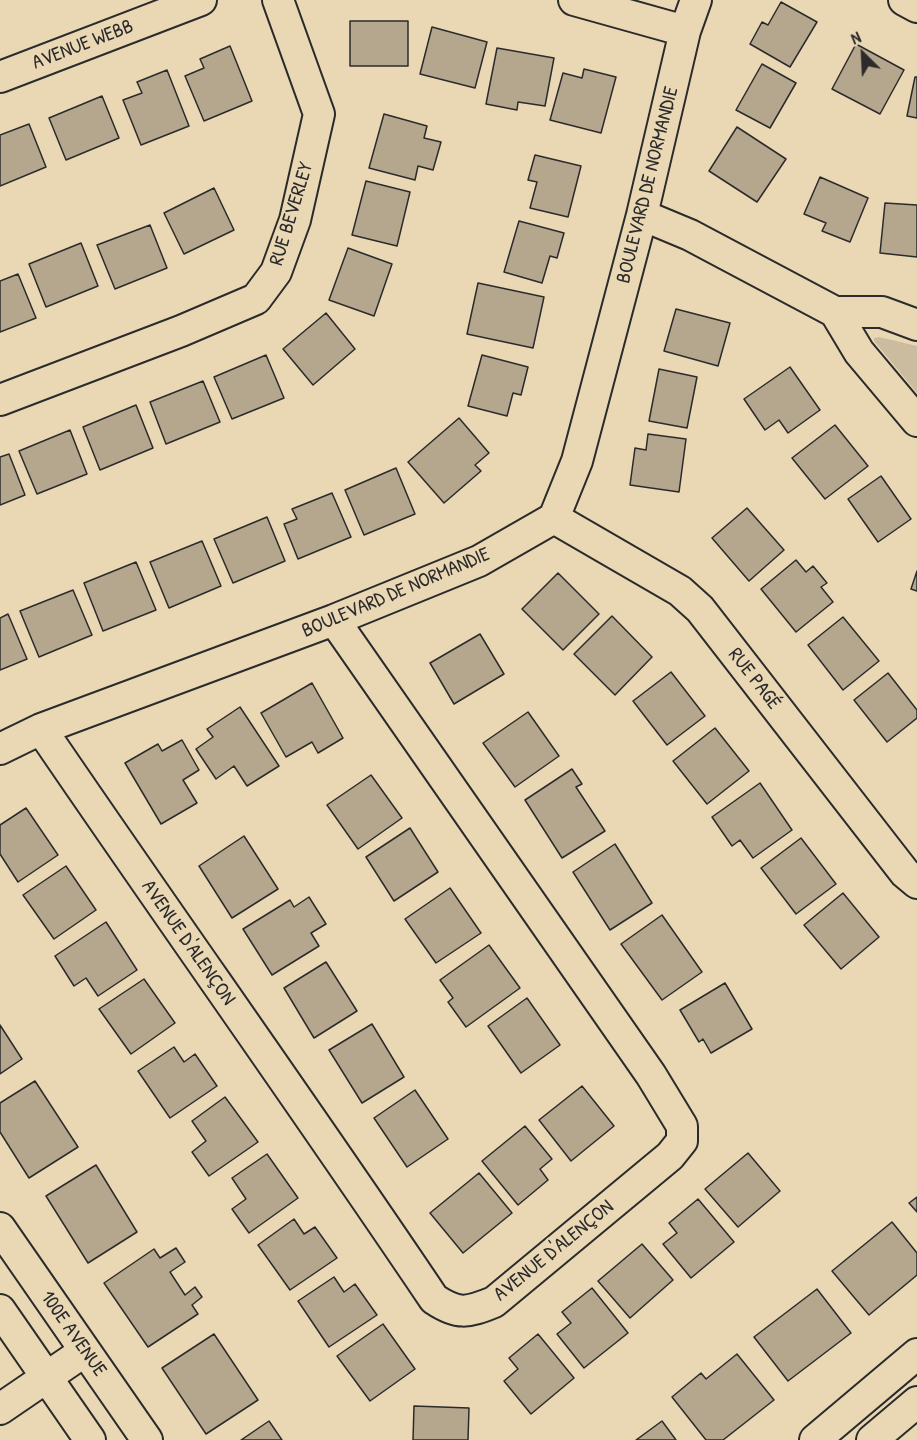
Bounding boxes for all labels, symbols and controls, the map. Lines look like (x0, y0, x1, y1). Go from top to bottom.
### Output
street label: AVENUE WEBB (29, 15, 137, 75)
north arrow (833, 24, 893, 84)
text: N (847, 26, 864, 49)
street label: BOULEVARD DE NORMANDIE (612, 84, 684, 286)
street label: RUE BEVERLEY (265, 159, 319, 269)
street label: BOULEVARD DE NORMANDIE (298, 543, 494, 643)
street label: RUE PAGÉ (723, 644, 785, 714)
street label: AVENUE D'ALENÇON (136, 876, 240, 1010)
street label: AVENUE D'ALENÇON (489, 1195, 619, 1307)
street label: 100E AVENUE (35, 1287, 111, 1381)

